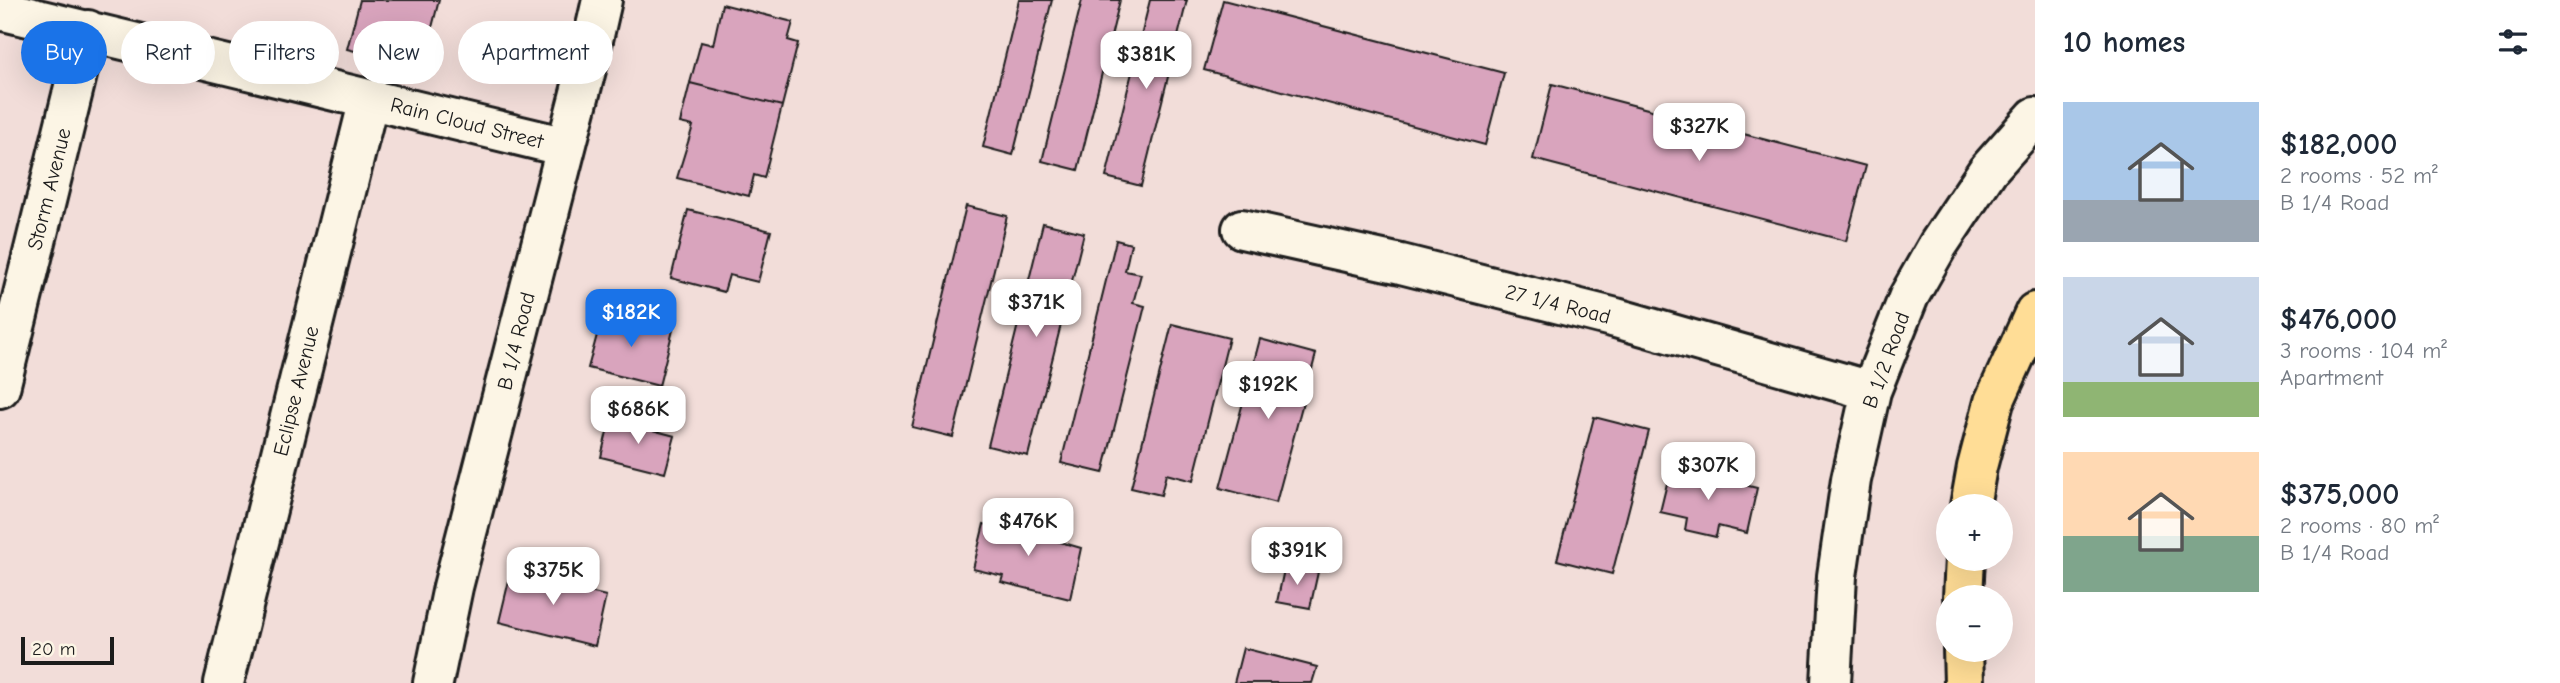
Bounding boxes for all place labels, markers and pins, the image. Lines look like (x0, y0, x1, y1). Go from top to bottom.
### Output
pin: $381K (1097, 32, 1195, 91)
pin: $327K (1650, 104, 1748, 163)
pin: $371K (987, 280, 1085, 339)
pin: $182K (582, 290, 680, 349)
pin: $192K (1219, 362, 1317, 421)
pin: $686K (589, 386, 687, 446)
pin: $307K (1659, 442, 1757, 502)
pin: $476K (979, 498, 1077, 558)
pin: $391K (1248, 528, 1346, 587)
pin: $375K (504, 548, 602, 607)

